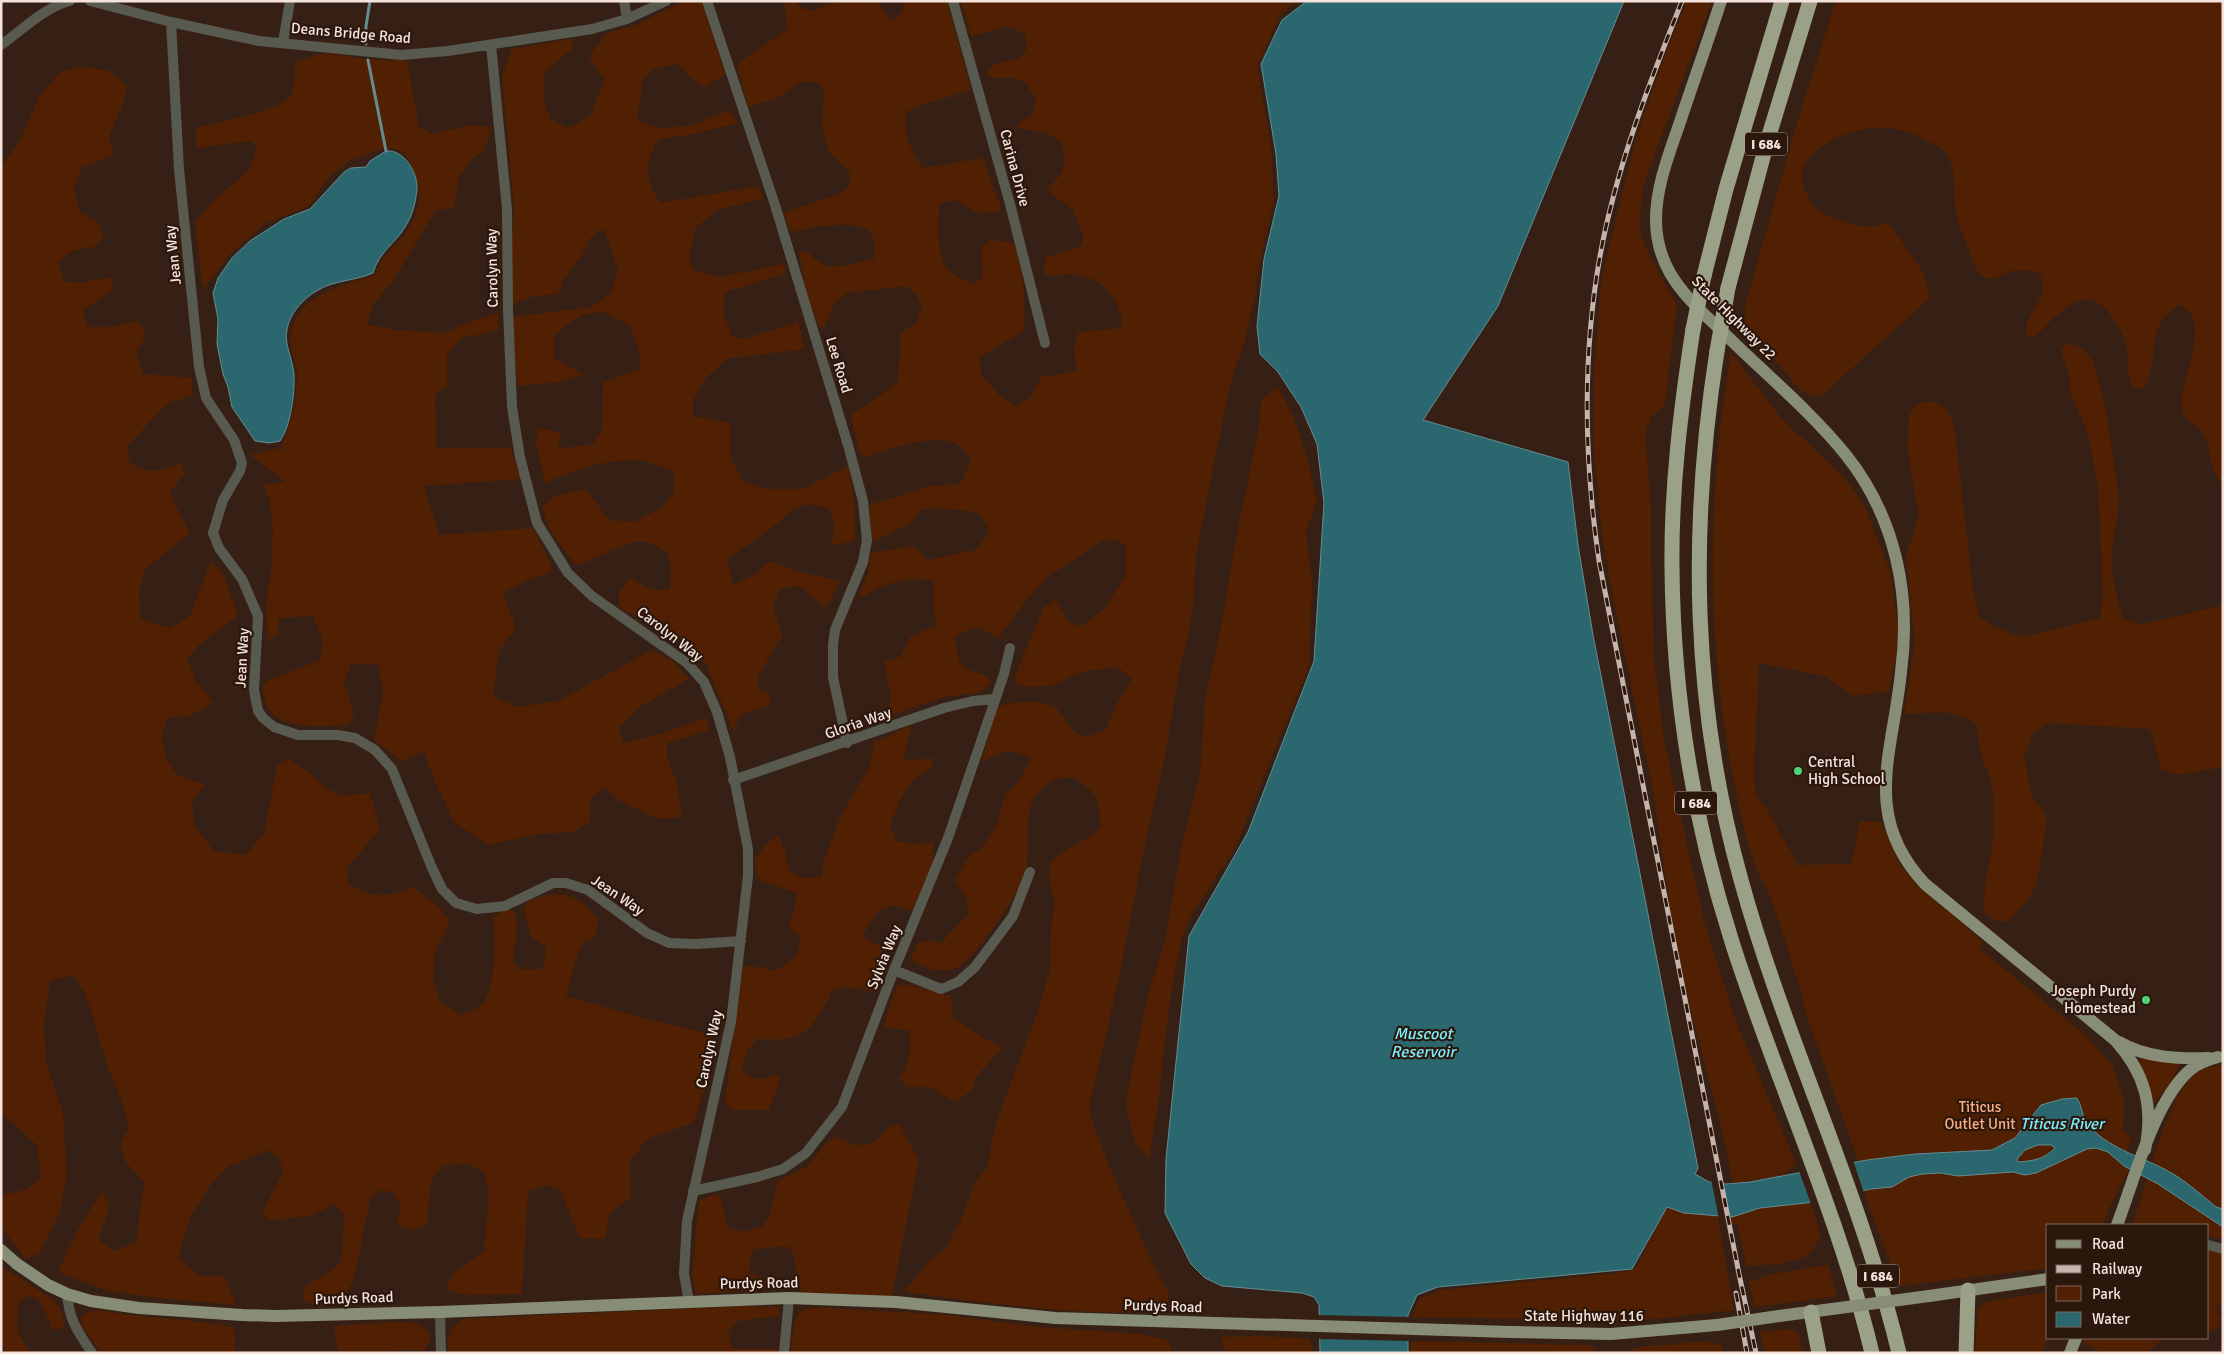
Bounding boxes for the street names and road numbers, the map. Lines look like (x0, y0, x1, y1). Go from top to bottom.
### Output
street label: Deans Bridge Road (290, 19, 412, 47)
street label: Carina Drive (996, 127, 1034, 209)
road number: I 684 (1745, 132, 1787, 156)
street label: Jean Way (161, 224, 185, 286)
street label: Carolyn Way (482, 228, 502, 308)
street label: State Highway 22 (1688, 272, 1780, 364)
street label: Lee Road (822, 335, 856, 395)
street label: Carolyn Way (633, 603, 707, 665)
street label: Jean Way (231, 628, 253, 688)
street label: Gloria Way (822, 703, 894, 743)
road number: I 684 (1675, 791, 1717, 814)
street label: Jean Way (588, 871, 648, 919)
street label: Sylvia Way (863, 922, 905, 992)
street label: Carolyn Way (692, 1009, 726, 1089)
road number: I 684 (1857, 1264, 1899, 1288)
street label: Purdys Road (719, 1273, 799, 1293)
street label: Purdys Road (314, 1288, 394, 1308)
street label: Purdys Road (1123, 1296, 1203, 1316)
street label: State Highway 116 (1524, 1307, 1644, 1325)

